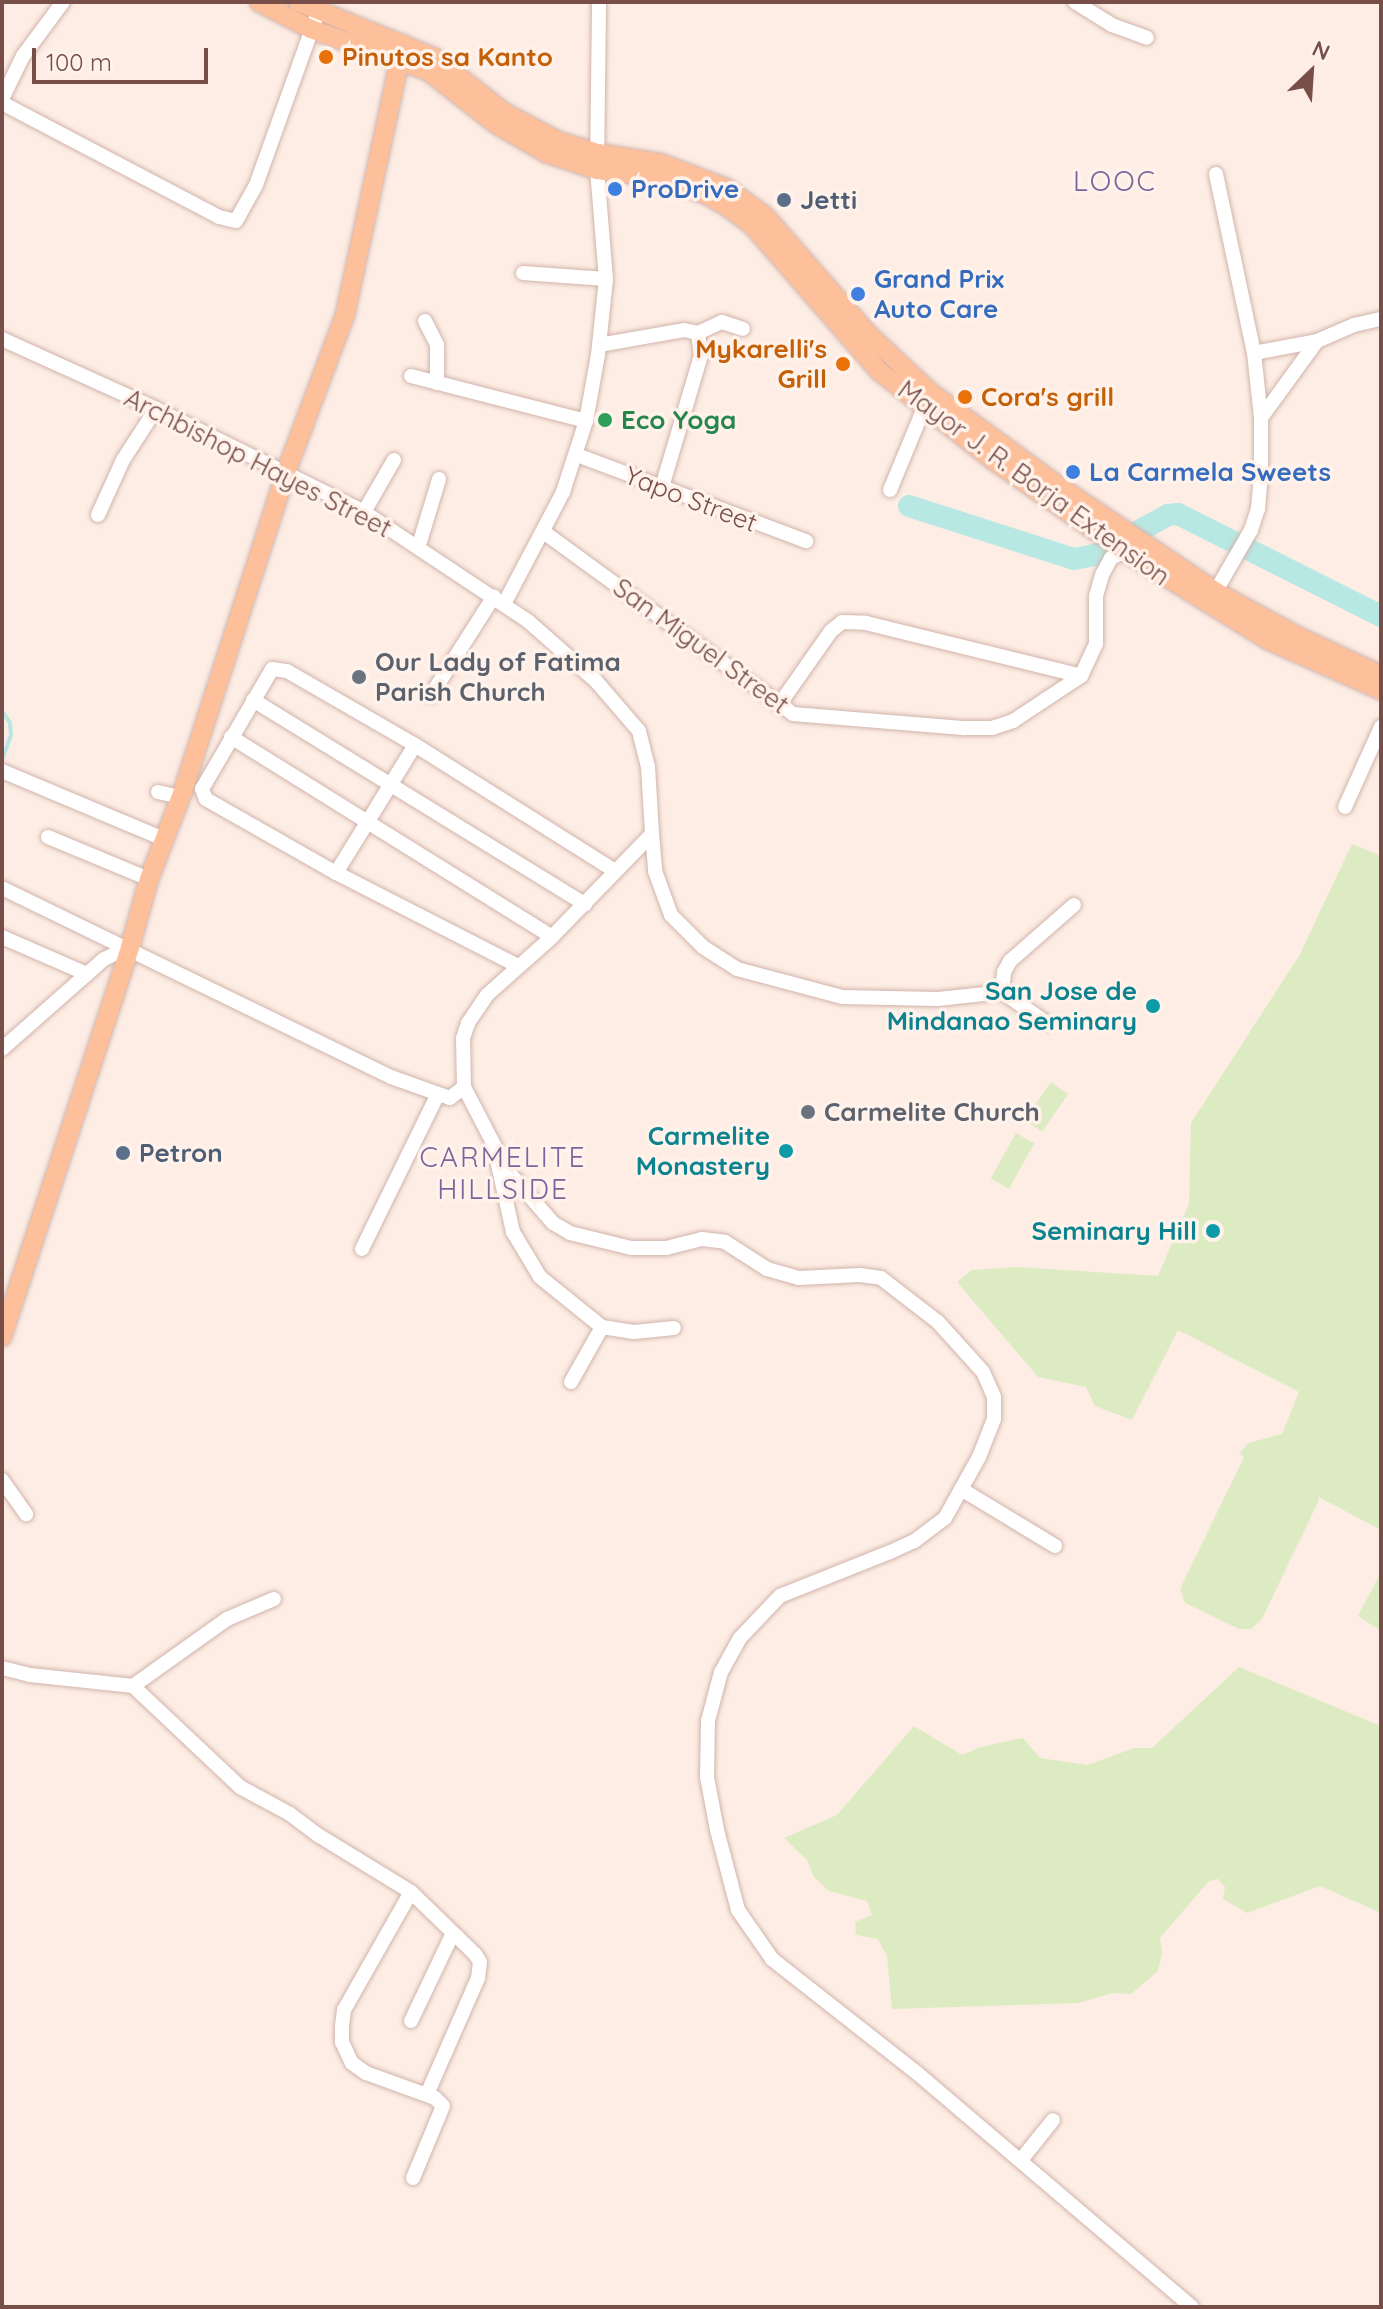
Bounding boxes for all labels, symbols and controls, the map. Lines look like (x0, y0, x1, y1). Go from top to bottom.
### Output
scale bar (36, 32, 212, 82)
north arrow (1271, 32, 1351, 112)
text: N (1308, 34, 1334, 66)
place label: Pinutos sa Kanto (342, 41, 553, 73)
text: 100 m (46, 47, 112, 77)
marker: Pinutos sa Kanto (317, 48, 335, 66)
district label: LOOC (1073, 164, 1157, 198)
place label: ProDrive (631, 173, 739, 205)
marker: ProDrive (606, 180, 624, 198)
place label: Jetti (800, 184, 857, 216)
marker: Jetti (775, 191, 793, 209)
place label: Grand Prix Auto Care (874, 263, 1004, 324)
marker: Grand Prix Auto Care (849, 285, 867, 303)
place label: Mykarelli's Grill (695, 333, 827, 394)
marker: Mykarelli's Grill (834, 355, 852, 373)
street label: Mayor J. R. Borja Extension (892, 374, 1176, 592)
place label: Cora's grill (981, 381, 1114, 413)
street label: Archbishop Hayes Street (119, 382, 397, 544)
marker: Cora's grill (956, 388, 974, 406)
place label: Eco Yoga (621, 404, 736, 436)
marker: Eco Yoga (596, 411, 614, 429)
place label: La Carmela Sweets (1089, 456, 1331, 488)
street label: Yapo Street (620, 460, 762, 538)
marker: La Carmela Sweets (1064, 463, 1082, 481)
street label: San Miguel Street (607, 572, 795, 720)
place label: Our Lady of Fatima Parish Church (375, 646, 621, 708)
marker: Our Lady of Fatima Parish Church (350, 668, 368, 686)
place label: San Jose de Mindanao Seminary (887, 975, 1137, 1036)
marker: San Jose de Mindanao Seminary (1144, 997, 1162, 1015)
place label: Carmelite Church (824, 1096, 1040, 1128)
marker: Carmelite Church (799, 1103, 817, 1121)
place label: Carmelite Monastery (636, 1120, 770, 1182)
place label: Petron (139, 1137, 223, 1169)
district label: CARMELITE HILLSIDE (420, 1140, 586, 1206)
marker: Carmelite Monastery (777, 1142, 795, 1160)
marker: Petron (114, 1144, 132, 1162)
place label: Seminary Hill (1032, 1215, 1197, 1247)
marker: Seminary Hill (1204, 1222, 1222, 1240)

